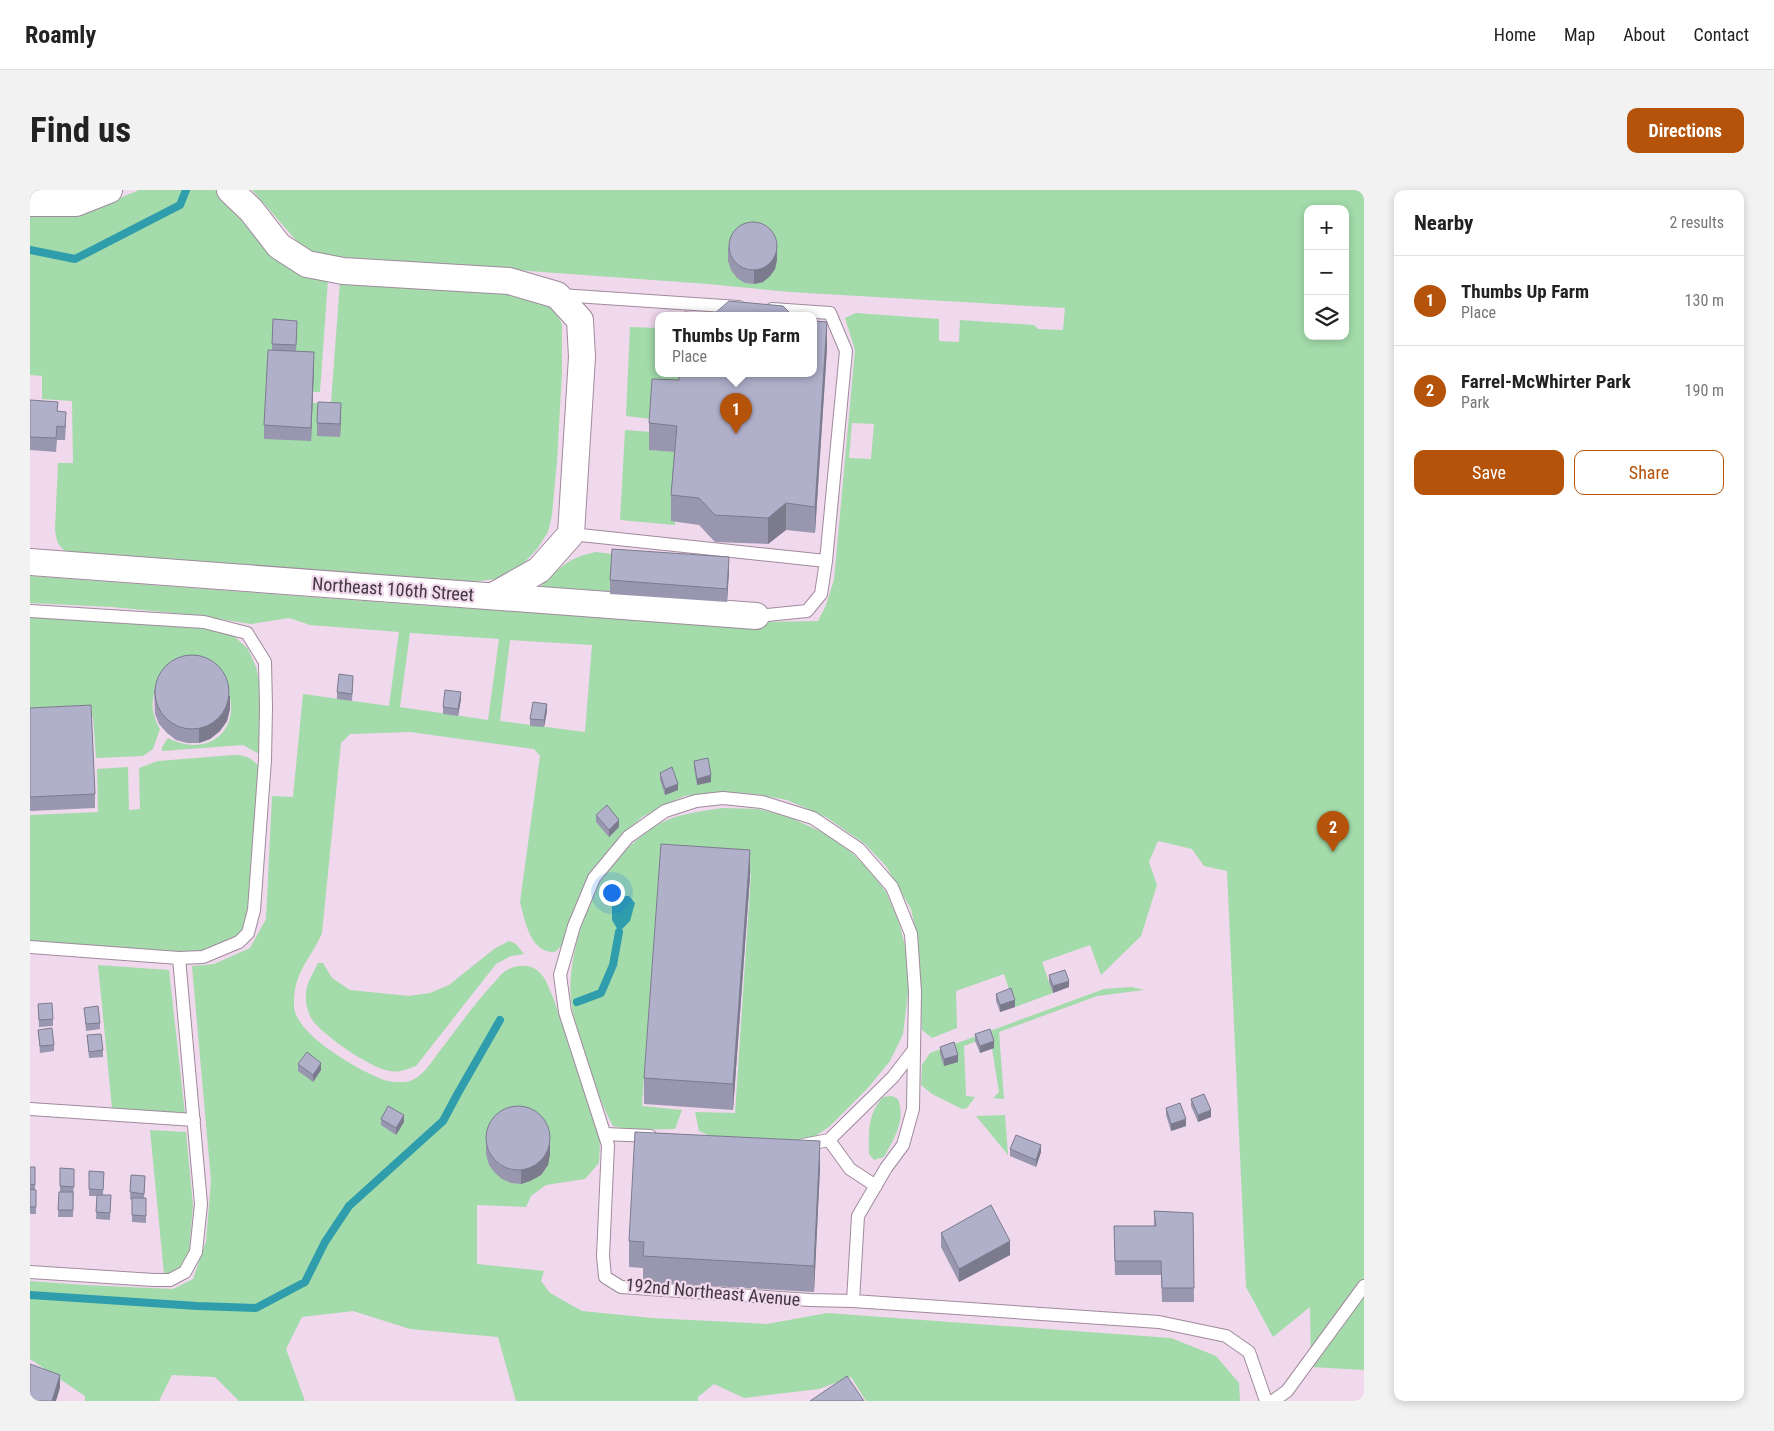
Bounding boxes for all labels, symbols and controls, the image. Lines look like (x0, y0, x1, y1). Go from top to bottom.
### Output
text: Roamly (25, 21, 96, 49)
text: Home (1494, 24, 1536, 45)
text: Map (1564, 24, 1595, 45)
text: About (1623, 24, 1665, 45)
text: Contact (1693, 24, 1749, 45)
button: Directions (1627, 108, 1744, 153)
text: Find us (30, 110, 131, 151)
map controls (1304, 205, 1349, 340)
button: + (1304, 205, 1349, 250)
text: Nearby (1414, 211, 1473, 235)
text: 2 results (1669, 213, 1724, 232)
button: − (1304, 250, 1349, 295)
text: Thumbs Up Farm (1461, 280, 1589, 303)
text: 1 (1426, 291, 1434, 310)
text: 130 m (1685, 291, 1724, 310)
button: layers (1304, 295, 1349, 340)
text: Place (1461, 303, 1496, 322)
popup (655, 312, 817, 377)
text: Thumbs Up Farm (672, 324, 800, 347)
text: Place (672, 347, 707, 366)
text: Farrel-McWhirter Park (1461, 370, 1631, 393)
text: 2 (1426, 381, 1434, 400)
text: 190 m (1685, 381, 1724, 400)
pin: 1 (720, 393, 752, 434)
text: Park (1461, 393, 1490, 412)
button: Save (1414, 450, 1564, 495)
button: Share (1574, 450, 1724, 495)
street label: Northeast 106th Street (312, 573, 474, 605)
pin: 2 (1317, 811, 1349, 852)
your location (599, 880, 625, 906)
street label: 192nd Northeast Avenue (625, 1274, 801, 1310)

